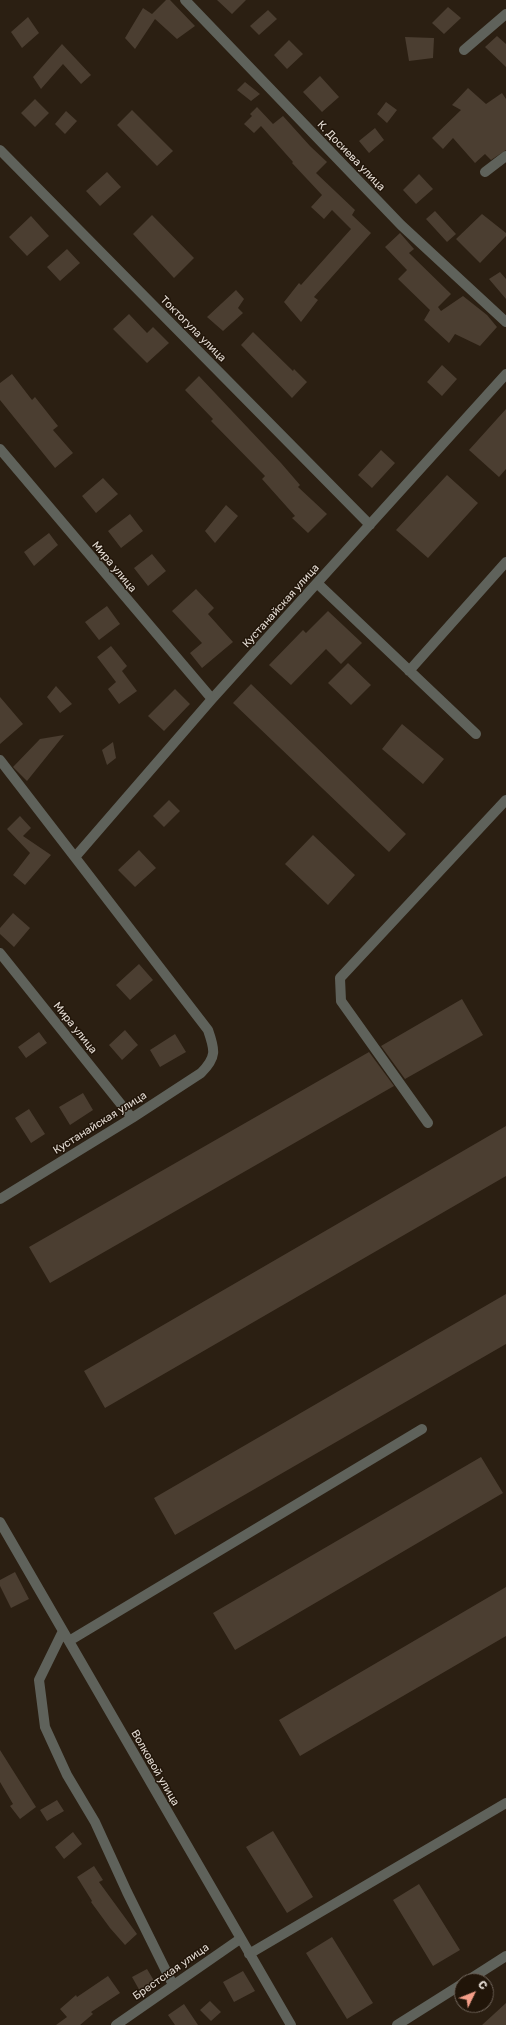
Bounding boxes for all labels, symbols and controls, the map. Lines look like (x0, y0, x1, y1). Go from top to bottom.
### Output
street label: К. Досиева улица (314, 118, 388, 194)
street label: Токтогула улица (157, 293, 229, 365)
street label: Мира улица (89, 539, 139, 595)
street label: Кустанайская улица (240, 561, 322, 651)
street label: Мира улица (50, 1000, 100, 1056)
street label: Кустанайская улица (51, 1089, 149, 1157)
street label: Волковой улица (128, 1728, 182, 1808)
street label: Брестская улица (130, 1941, 212, 2003)
north arrow (454, 1973, 494, 2013)
text: С (475, 1978, 490, 1992)

